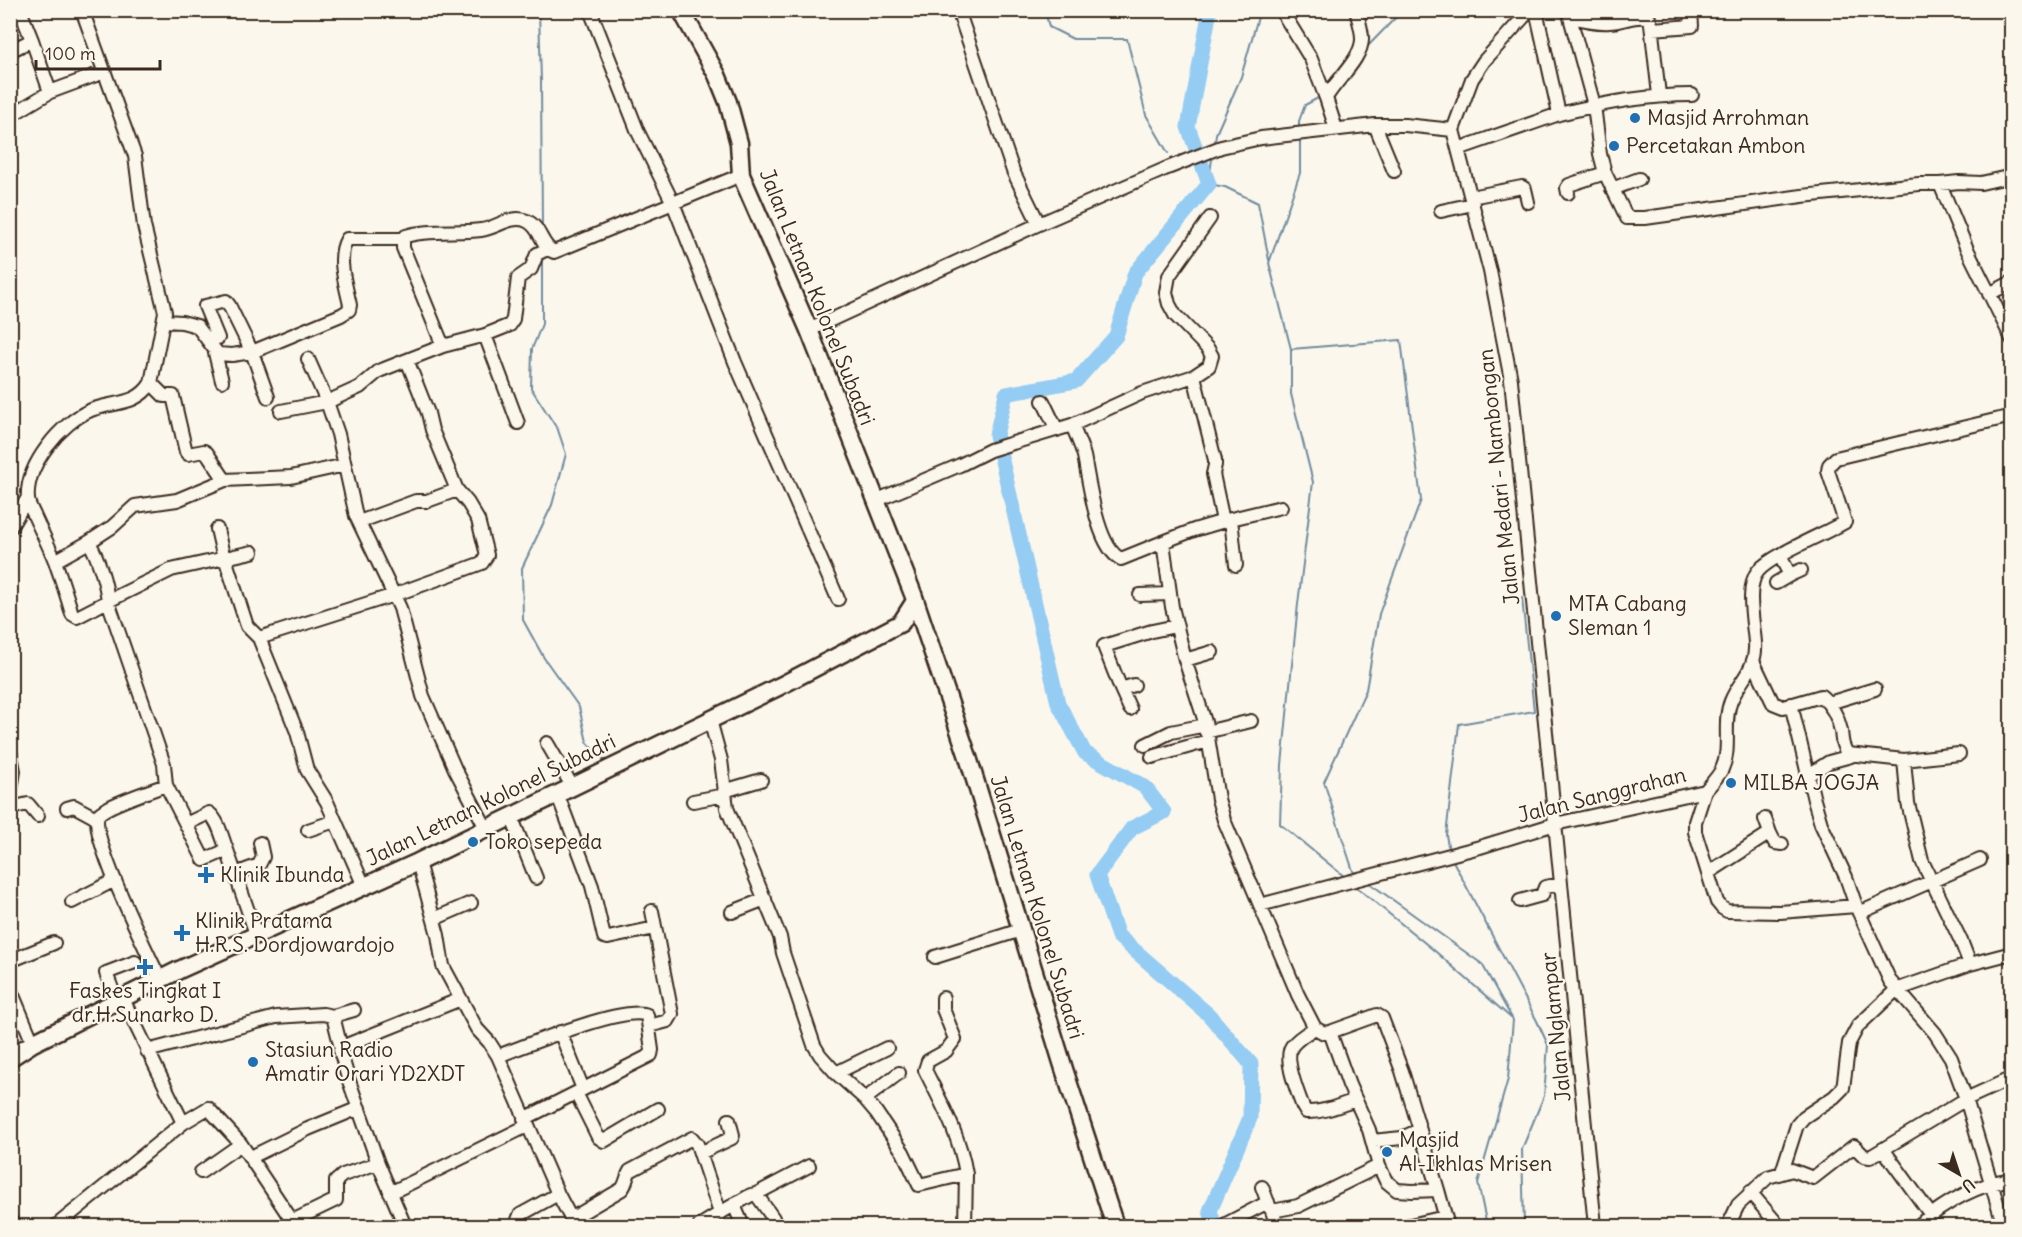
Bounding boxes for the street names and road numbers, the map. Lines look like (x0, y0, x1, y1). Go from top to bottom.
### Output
street label: Jalan Letnan Kolonel Subadri (754, 165, 881, 429)
street label: Jalan Medari - Nambongan (1472, 348, 1525, 606)
street label: Jalan Letnan Kolonel Subadri (362, 727, 620, 872)
street label: Jalan Sanggrahan (1515, 761, 1689, 828)
street label: Jalan Letnan Kolonel Subadri (984, 772, 1090, 1042)
street label: Jalan Nglampar (1534, 951, 1577, 1103)

